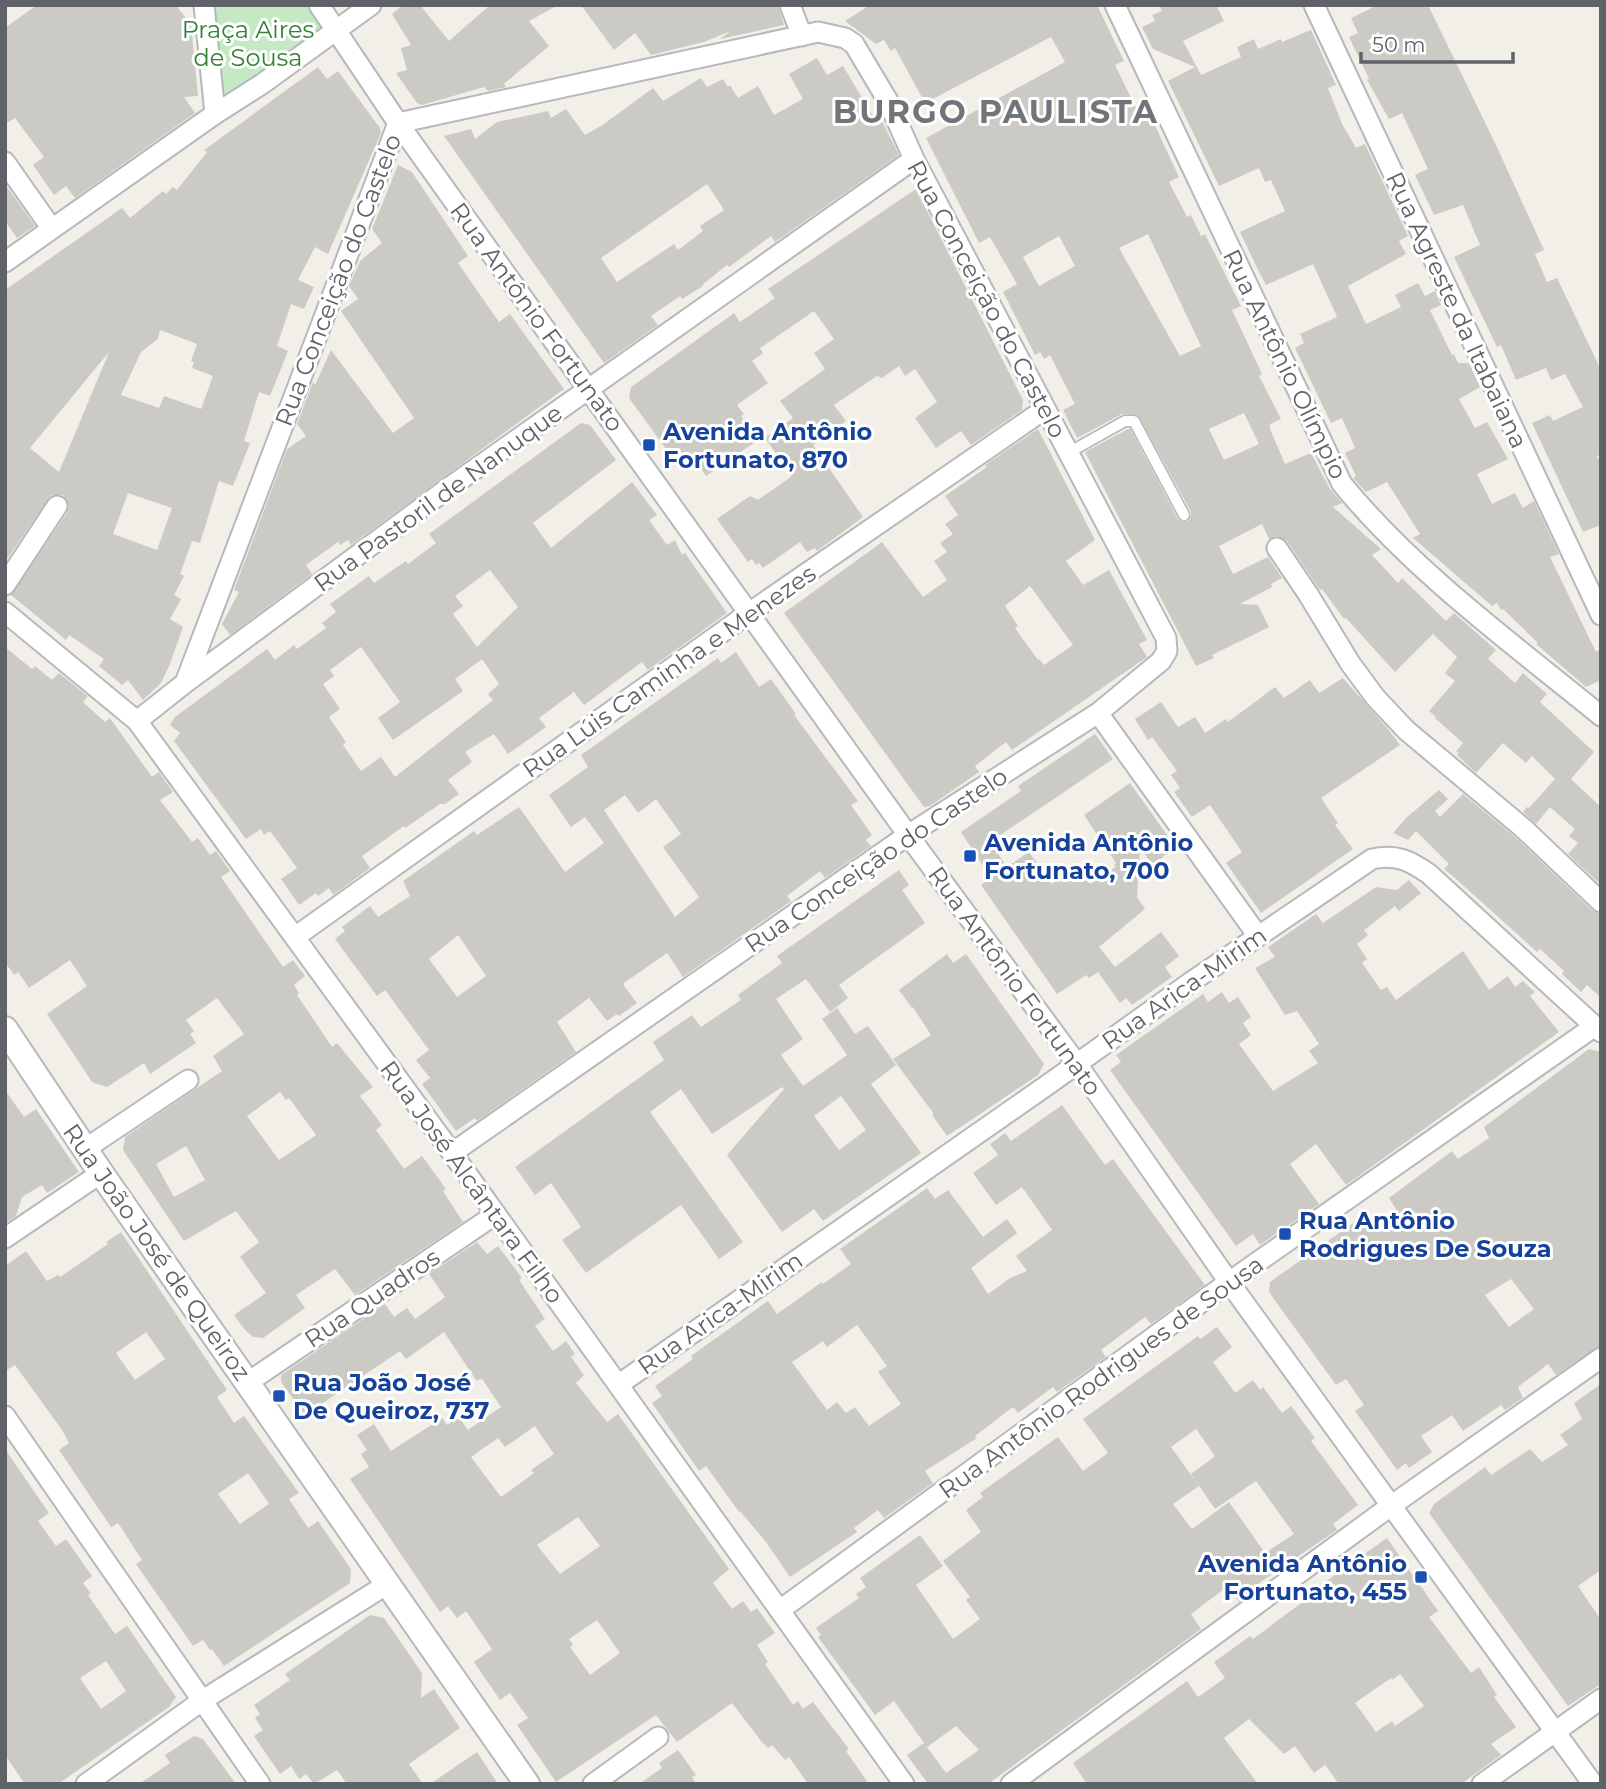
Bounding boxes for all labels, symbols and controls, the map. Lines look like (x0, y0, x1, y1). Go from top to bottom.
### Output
park label: Praça Aires de Sousa (182, 15, 314, 72)
scale bar (1361, 21, 1513, 65)
text: 50 m (1372, 32, 1426, 57)
district label: BURGO PAULISTA (833, 92, 1159, 131)
street label: Rua Conceição do Castelo (269, 130, 407, 430)
street label: Rua Conceição do Castelo (901, 155, 1073, 443)
street label: Rua Agreste da Itabaiana (1380, 167, 1534, 453)
street label: Rua Antônio Fortunato (444, 197, 630, 437)
street label: Rua Antônio Olímpio (1217, 244, 1353, 484)
street label: Rua Pastoril de Nanuque (308, 398, 568, 598)
place label: Avenida Antônio Fortunato, 870 (662, 417, 872, 474)
marker: Avenida Antônio Fortunato, 870 (641, 437, 657, 453)
street label: Rua Lúis Caminha e Menezes (517, 558, 821, 784)
street label: Rua Conceição do Castelo (739, 761, 1013, 959)
place label: Avenida Antônio Fortunato, 700 (983, 828, 1193, 885)
marker: Avenida Antônio Fortunato, 700 (962, 848, 978, 864)
street label: Rua Antônio Fortunato (922, 861, 1108, 1101)
street label: Rua Arica-Mirim (1096, 920, 1272, 1056)
street label: Rua José Alcântara Filho (374, 1055, 570, 1309)
street label: Rua João José de Queiroz (57, 1118, 257, 1386)
place label: Rua Antônio Rodrigues De Souza (1299, 1206, 1552, 1263)
marker: Rua Antônio Rodrigues De Souza (1277, 1226, 1293, 1242)
street label: Rua Quadros (299, 1242, 445, 1354)
street label: Rua Arica-Mirim (632, 1245, 808, 1381)
street label: Rua Antônio Rodrigues de Sousa (933, 1249, 1269, 1505)
place label: Rua João José De Queiroz, 737 (293, 1368, 489, 1425)
marker: Rua João José De Queiroz, 737 (271, 1388, 287, 1404)
place label: Avenida Antônio Fortunato, 455 (1197, 1549, 1407, 1606)
marker: Avenida Antônio Fortunato, 455 (1413, 1569, 1429, 1585)

